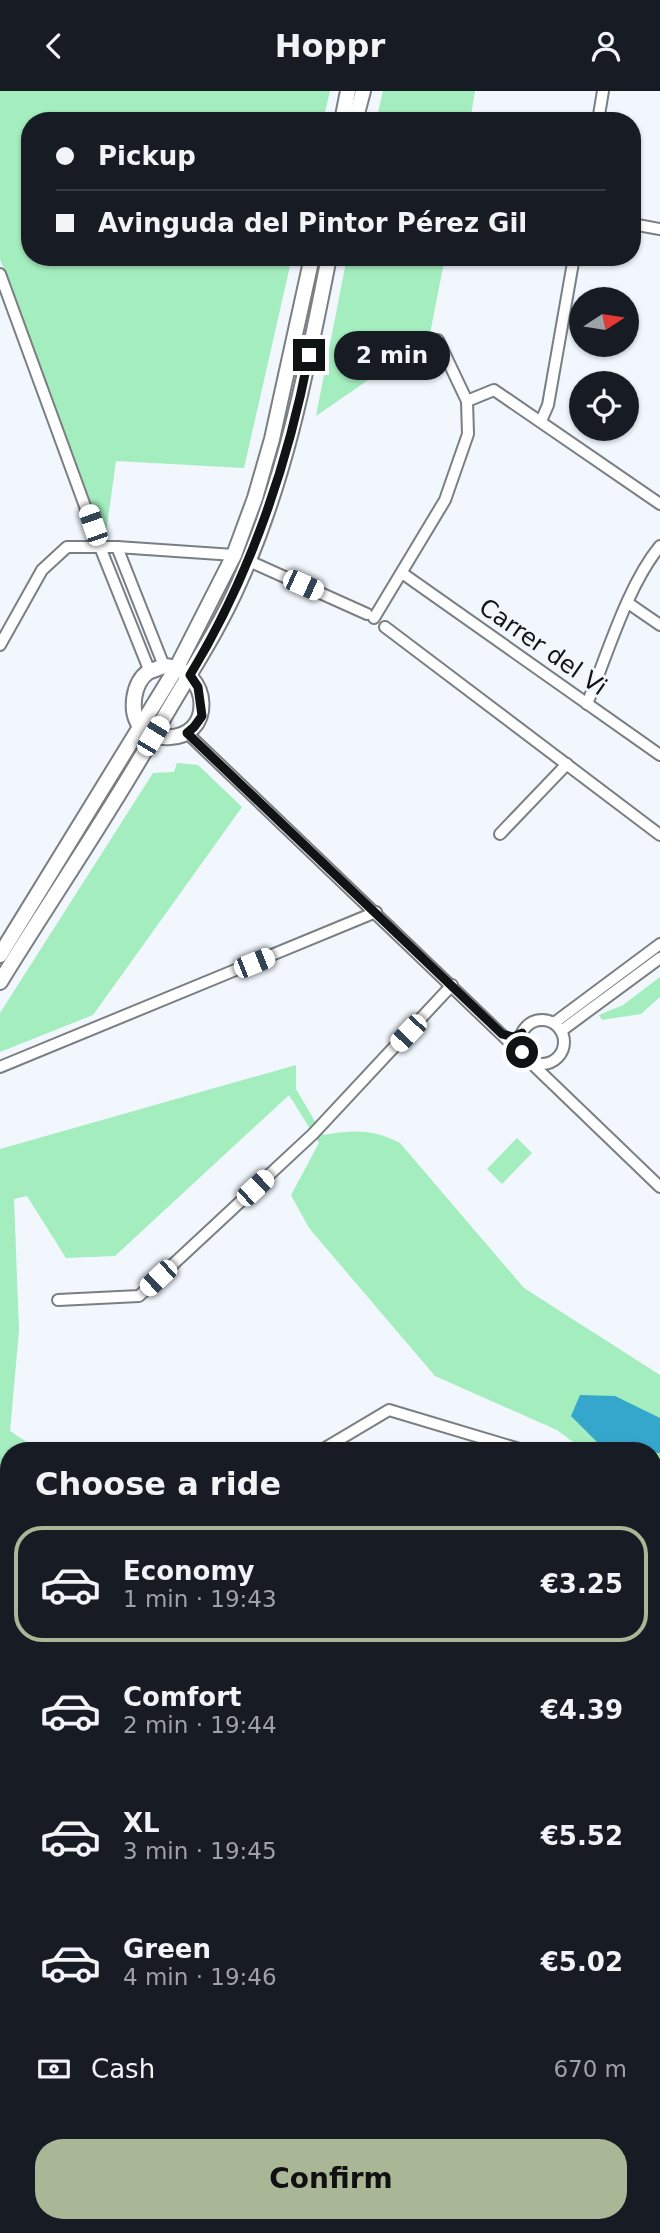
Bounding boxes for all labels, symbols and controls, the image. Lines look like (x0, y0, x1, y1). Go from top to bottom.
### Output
icon: back (35, 27, 73, 65)
text: Hoppr (275, 27, 385, 65)
icon: person (587, 27, 625, 65)
text: Pickup (98, 141, 196, 171)
text: Avinguda del Pintor Pérez Gil (98, 208, 527, 238)
north arrow (569, 287, 639, 357)
map controls (569, 287, 639, 441)
callout: 2 min (334, 331, 449, 379)
route end (293, 339, 325, 371)
text: 2 min (356, 342, 428, 368)
button: locate (569, 371, 639, 441)
car (77, 502, 110, 548)
car (280, 567, 327, 603)
street label: Carrer del Vi (474, 593, 612, 701)
car (134, 713, 173, 759)
car (231, 945, 278, 981)
car (386, 1010, 431, 1056)
route start (506, 1036, 538, 1068)
car (233, 1166, 278, 1210)
car (136, 1256, 181, 1300)
text: Choose a ride (35, 1465, 281, 1503)
icon: car (39, 1553, 102, 1616)
text: Economy (123, 1556, 254, 1586)
text: €3.25 (541, 1569, 623, 1599)
text: 1 min · 19:43 (123, 1586, 277, 1612)
icon: car (39, 1679, 102, 1742)
text: Comfort (123, 1682, 241, 1712)
text: €4.39 (541, 1695, 623, 1725)
text: 2 min · 19:44 (123, 1712, 277, 1738)
icon: car (39, 1805, 102, 1868)
text: XL (123, 1808, 160, 1838)
text: €5.52 (541, 1821, 623, 1851)
text: 3 min · 19:45 (123, 1838, 277, 1864)
icon: car (39, 1931, 102, 1994)
text: Green (123, 1934, 211, 1964)
text: €5.02 (541, 1947, 623, 1977)
text: 4 min · 19:46 (123, 1964, 277, 1990)
icon: cash (35, 2050, 73, 2088)
text: Cash (91, 2054, 155, 2084)
text: 670 m (553, 2056, 627, 2082)
button: Confirm (35, 2139, 627, 2219)

